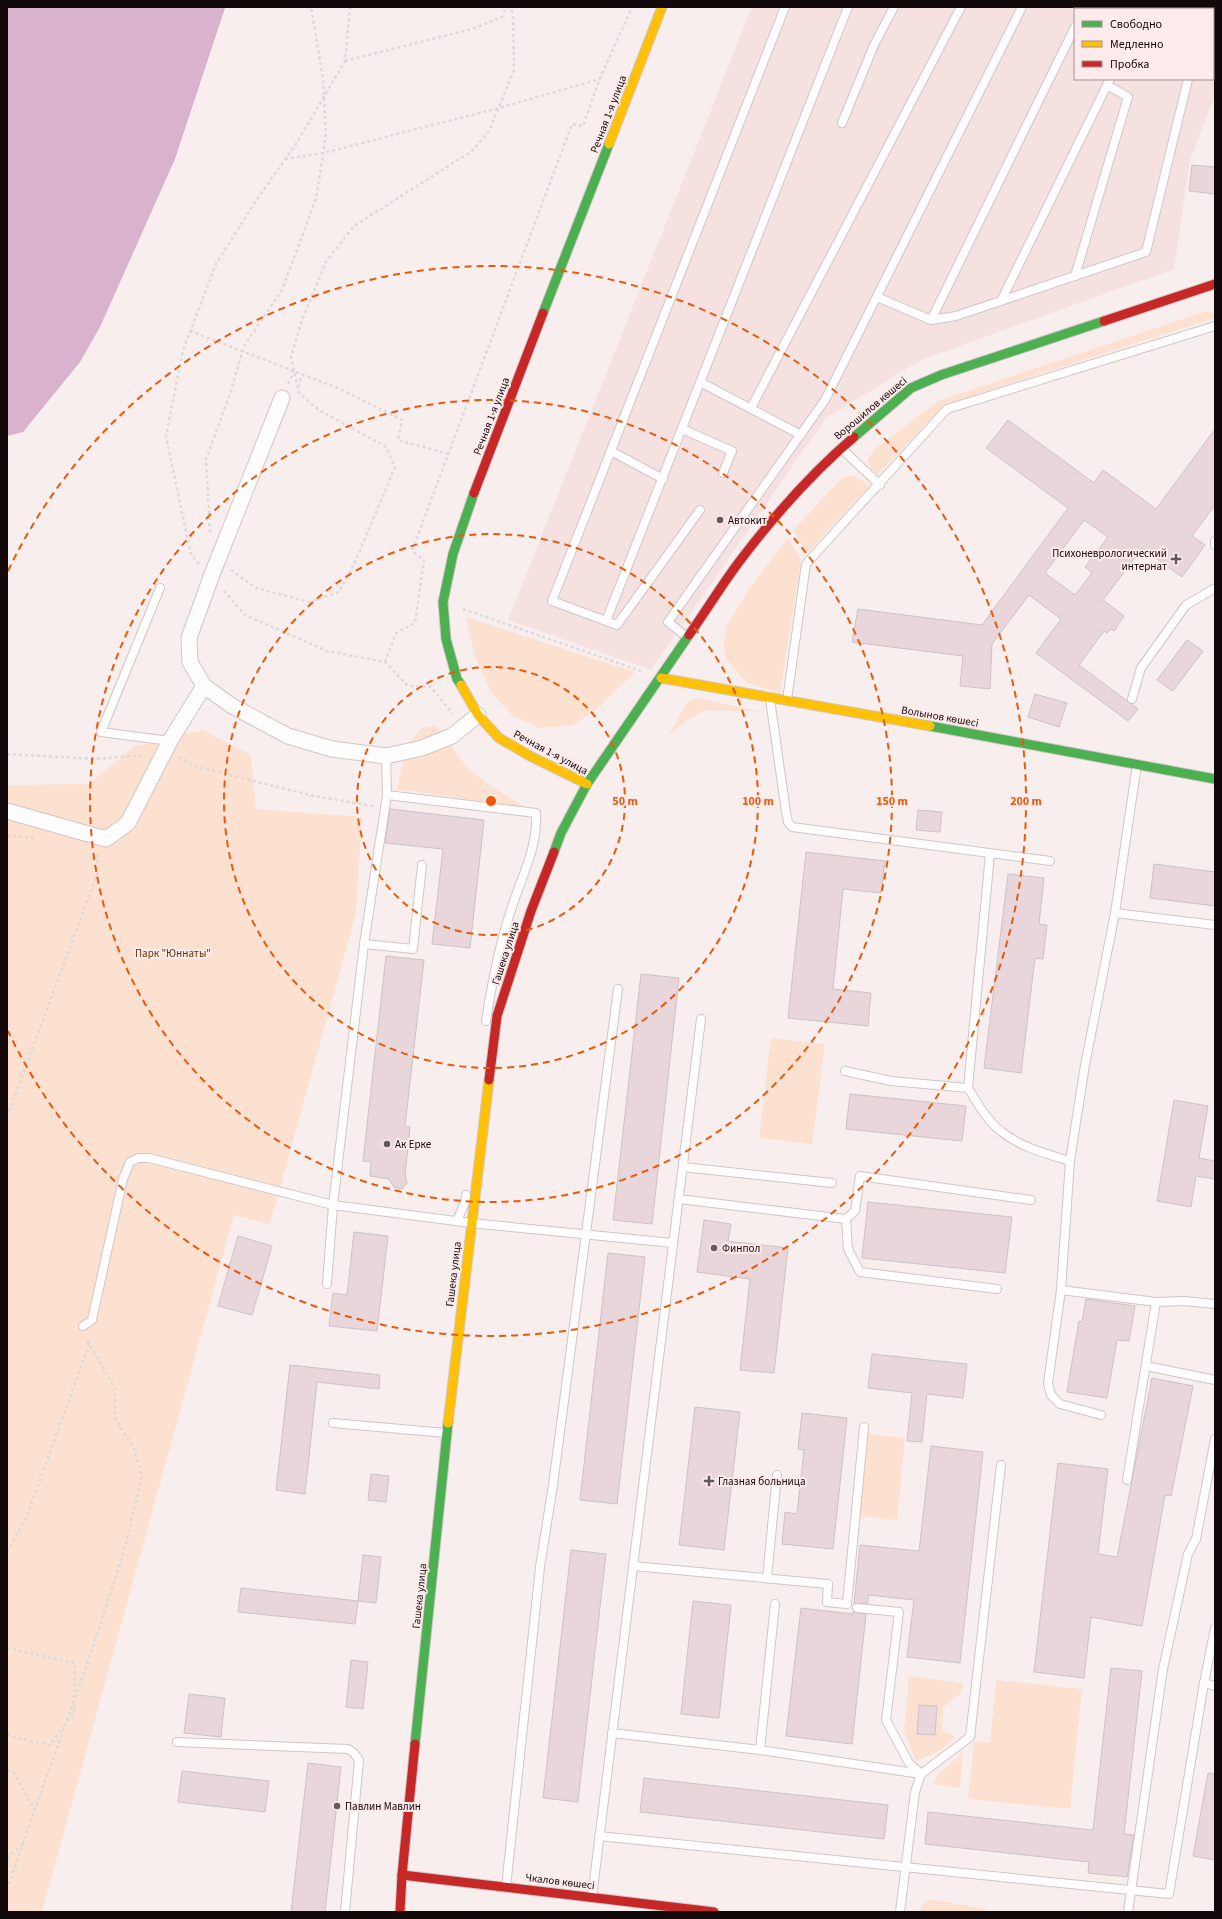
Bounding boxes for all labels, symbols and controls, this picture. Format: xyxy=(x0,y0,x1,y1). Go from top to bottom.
legend xyxy=(1074,8,1214,80)
text: Свободно xyxy=(1110,16,1162,33)
text: Медленно xyxy=(1110,36,1164,53)
text: Пробка xyxy=(1110,56,1149,73)
street label: Речная 1-я улица xyxy=(587,73,630,155)
street label: Ворошилов көшесі xyxy=(831,373,910,443)
street label: Речная 1-я улица xyxy=(470,375,513,457)
place label: Автокит xyxy=(728,513,767,528)
marker: Автокит xyxy=(715,515,725,525)
place label: Психоневрологический интернат xyxy=(1052,546,1167,574)
marker: Психоневрологический интернат xyxy=(1170,553,1182,565)
street label: Волынов көшесі xyxy=(900,702,980,731)
street label: Речная 1-я улица xyxy=(511,727,591,778)
text: 50 m xyxy=(612,793,638,810)
text: 100 m xyxy=(742,793,774,810)
text: 150 m xyxy=(876,793,908,810)
text: 200 m xyxy=(1010,793,1042,810)
centre of rings xyxy=(484,794,498,808)
street label: Гашека улица xyxy=(488,920,523,987)
park label: Парк "Юннаты" xyxy=(135,946,211,961)
place label: Ак Ерке xyxy=(395,1137,432,1152)
marker: Ак Ерке xyxy=(382,1139,392,1149)
street label: Гашека улица xyxy=(442,1241,465,1308)
place label: Финпол xyxy=(722,1241,760,1256)
marker: Финпол xyxy=(709,1243,719,1253)
place label: Глазная больница xyxy=(718,1474,806,1489)
marker: Глазная больница xyxy=(703,1475,715,1487)
street label: Гашека улица xyxy=(409,1563,430,1629)
place label: Павлин Мавлин xyxy=(345,1799,421,1814)
marker: Павлин Мавлин xyxy=(332,1801,342,1811)
street label: Чкалов көшесі xyxy=(524,1870,595,1893)

